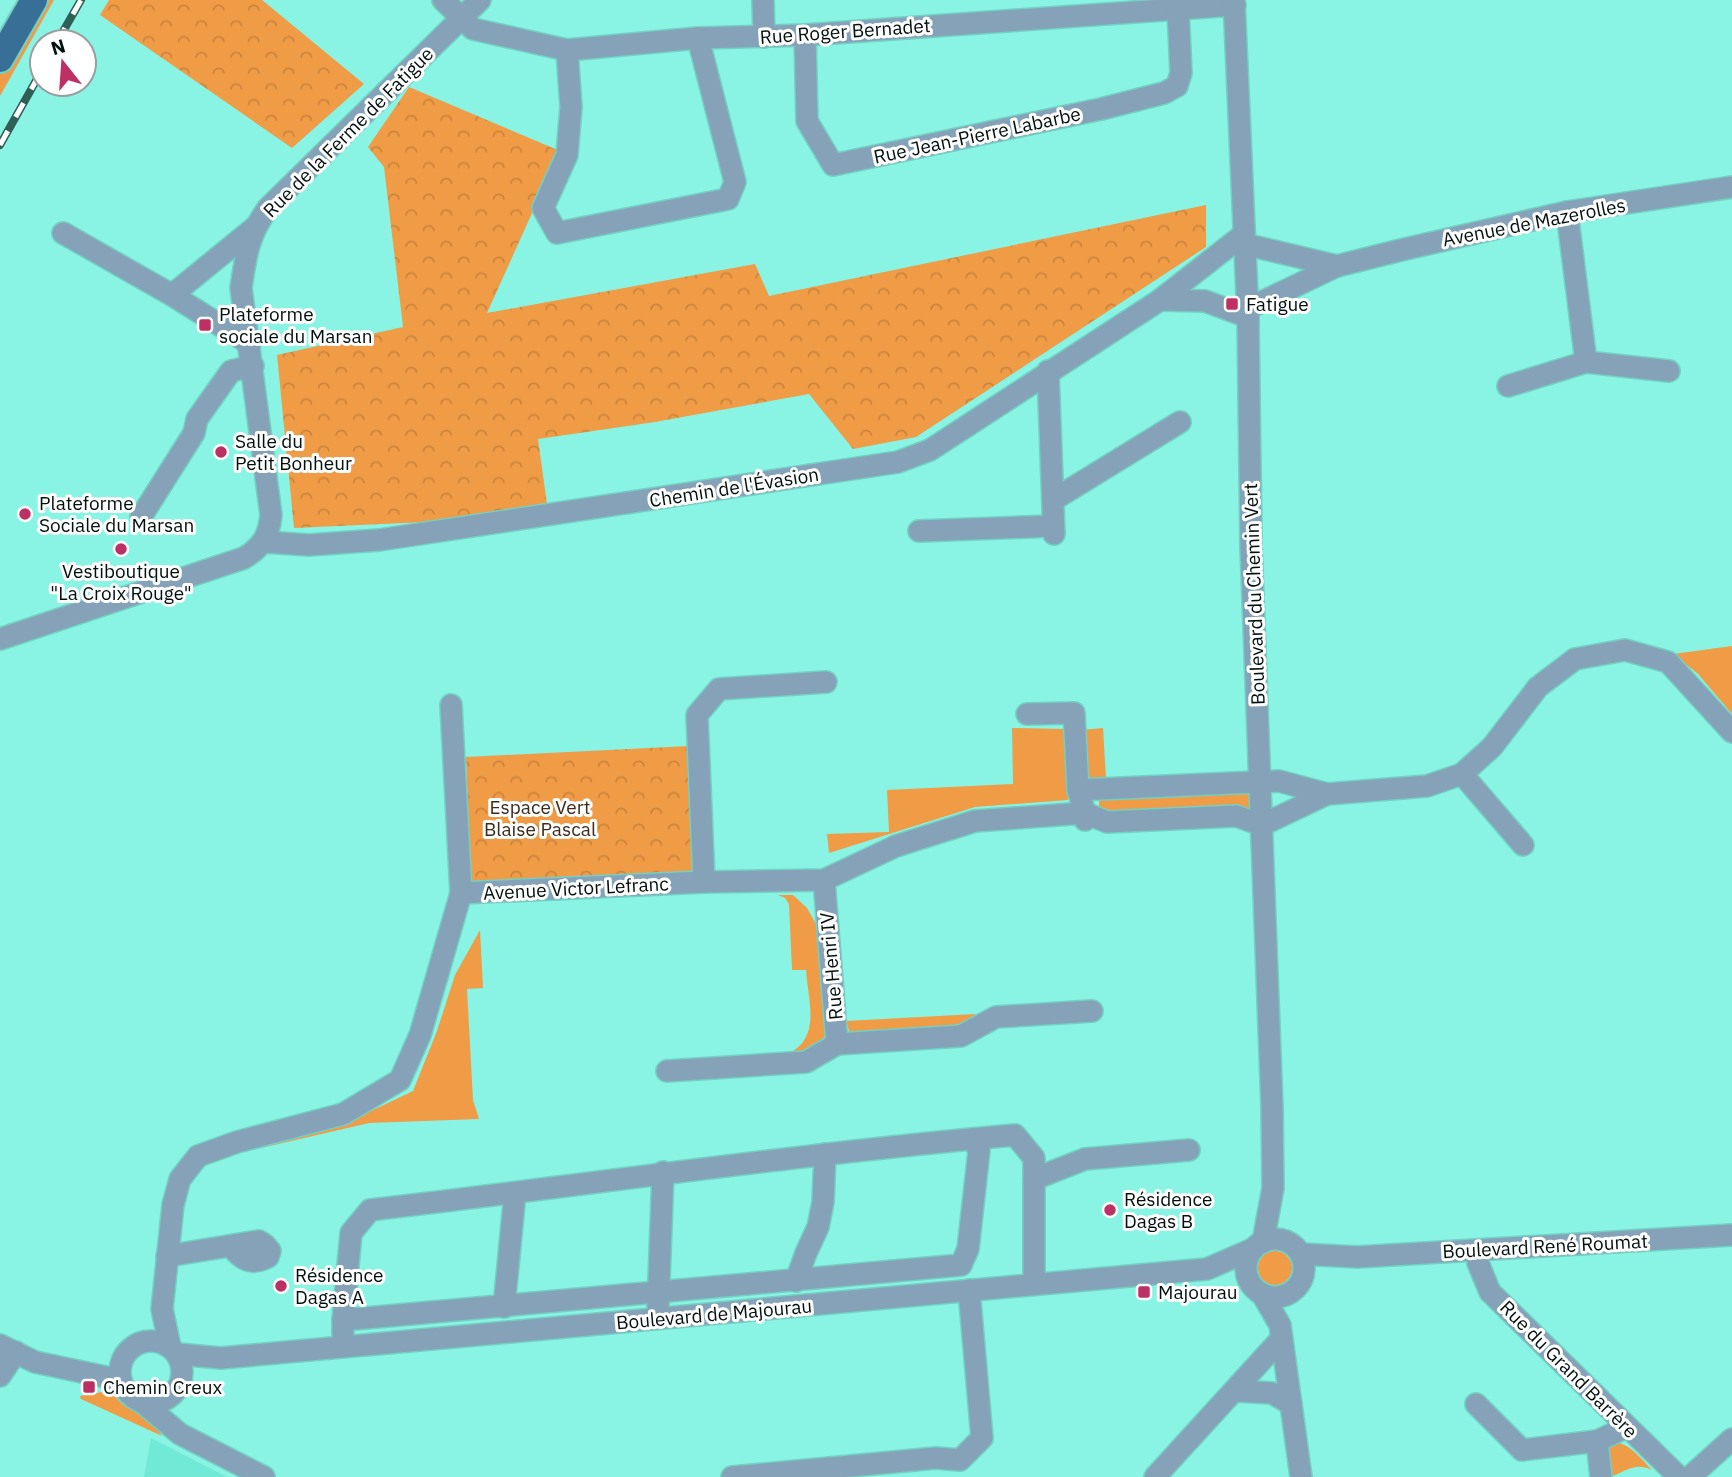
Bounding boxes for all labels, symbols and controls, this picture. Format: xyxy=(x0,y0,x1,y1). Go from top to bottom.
street label: Rue Roger Bernadet xyxy=(759,13,931,49)
north arrow xyxy=(28,28,98,98)
text: N xyxy=(48,33,68,60)
street label: Rue de la Ferme de Fatigue xyxy=(258,42,438,222)
street label: Rue Jean-Pierre Labarbe xyxy=(871,101,1083,169)
street label: Avenue de Mazerolles xyxy=(1440,192,1628,252)
place label: Fatigue xyxy=(1246,292,1309,316)
marker: Fatigue xyxy=(1224,296,1240,312)
place label: Plateforme sociale du Marsan xyxy=(219,302,372,348)
marker: Plateforme sociale du Marsan xyxy=(197,317,213,333)
place label: Salle du Petit Bonheur xyxy=(235,429,352,475)
marker: Salle du Petit Bonheur xyxy=(213,444,229,460)
street label: Chemin de l'Évasion xyxy=(648,462,820,512)
street label: Boulevard du Chemin Vert xyxy=(1238,483,1270,705)
place label: Plateforme Sociale du Marsan xyxy=(39,491,194,537)
marker: Plateforme Sociale du Marsan xyxy=(17,506,33,522)
marker: Vestiboutique "La Croix Rouge" xyxy=(113,541,129,557)
place label: Vestiboutique "La Croix Rouge" xyxy=(50,559,192,605)
park label: Espace Vert Blaise Pascal xyxy=(484,795,596,841)
street label: Avenue Victor Lefranc xyxy=(483,871,670,905)
street label: Rue Henri IV xyxy=(814,911,848,1021)
place label: Résidence Dagas B xyxy=(1124,1187,1212,1233)
marker: Résidence Dagas B xyxy=(1102,1202,1118,1218)
street label: Boulevard René Roumat xyxy=(1442,1229,1648,1263)
place label: Résidence Dagas A xyxy=(295,1263,383,1309)
marker: Résidence Dagas A xyxy=(273,1278,289,1294)
place label: Majourau xyxy=(1158,1280,1238,1304)
marker: Majourau xyxy=(1136,1284,1152,1300)
street label: Boulevard de Majourau xyxy=(615,1293,813,1335)
street label: Rue du Grand Barrère xyxy=(1495,1295,1643,1443)
place label: Chemin Creux xyxy=(103,1375,223,1399)
marker: Chemin Creux xyxy=(81,1379,97,1395)

